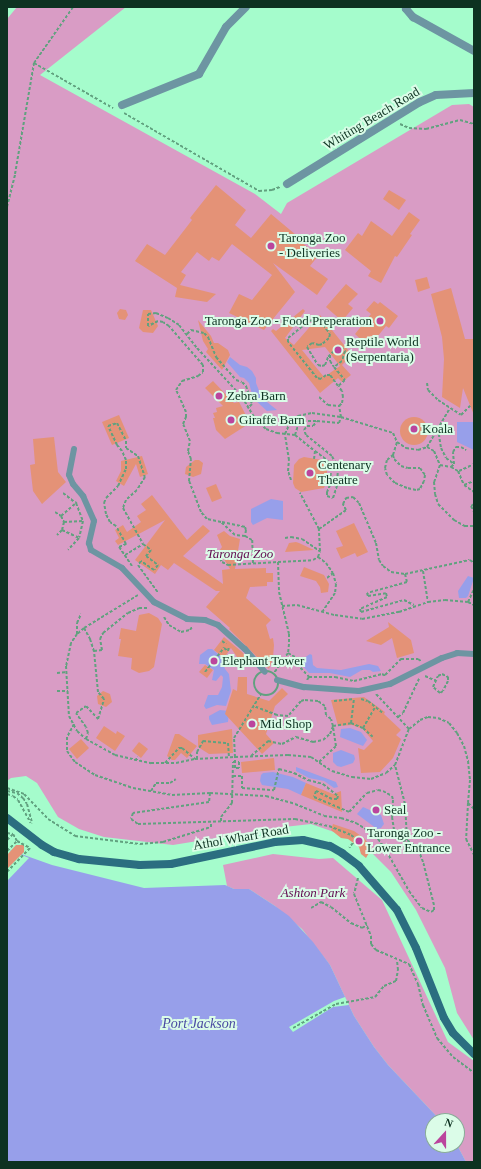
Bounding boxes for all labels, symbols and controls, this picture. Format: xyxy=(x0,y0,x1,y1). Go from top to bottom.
street label: Whiting Beach Road xyxy=(321,84,423,154)
place label: Taronga Zoo - Deliveries xyxy=(279,231,346,262)
marker: Taronga Zoo - Deliveries xyxy=(266,241,276,251)
place label: Taronga Zoo - Food Preperation xyxy=(205,313,372,329)
marker: Taronga Zoo - Food Preperation xyxy=(375,316,385,326)
place label: Reptile World (Serpentaria) xyxy=(346,335,419,366)
marker: Reptile World (Serpentaria) xyxy=(333,345,343,355)
place label: Zebra Barn xyxy=(227,388,286,404)
marker: Zebra Barn xyxy=(214,391,224,401)
place label: Giraffe Barn xyxy=(239,412,305,428)
marker: Giraffe Barn xyxy=(226,415,236,425)
place label: Koala xyxy=(422,421,453,437)
marker: Koala xyxy=(409,424,419,434)
place label: Centenary Theatre xyxy=(318,458,371,489)
marker: Centenary Theatre xyxy=(305,468,315,478)
park label: Taronga Zoo xyxy=(207,546,273,562)
place label: Elephant Tower xyxy=(222,653,304,669)
marker: Elephant Tower xyxy=(209,656,219,666)
place label: Mid Shop xyxy=(260,716,312,732)
marker: Mid Shop xyxy=(247,719,257,729)
place label: Seal xyxy=(384,802,406,818)
marker: Seal xyxy=(371,805,381,815)
street label: Athol Wharf Road xyxy=(192,822,290,854)
place label: Taronga Zoo - Lower Entrance xyxy=(367,826,450,857)
marker: Taronga Zoo - Lower Entrance xyxy=(354,836,364,846)
park label: Ashton Park xyxy=(281,885,345,901)
water label: Port Jackson xyxy=(162,1016,236,1032)
north arrow xyxy=(425,1113,465,1153)
text: N xyxy=(443,1116,455,1130)

